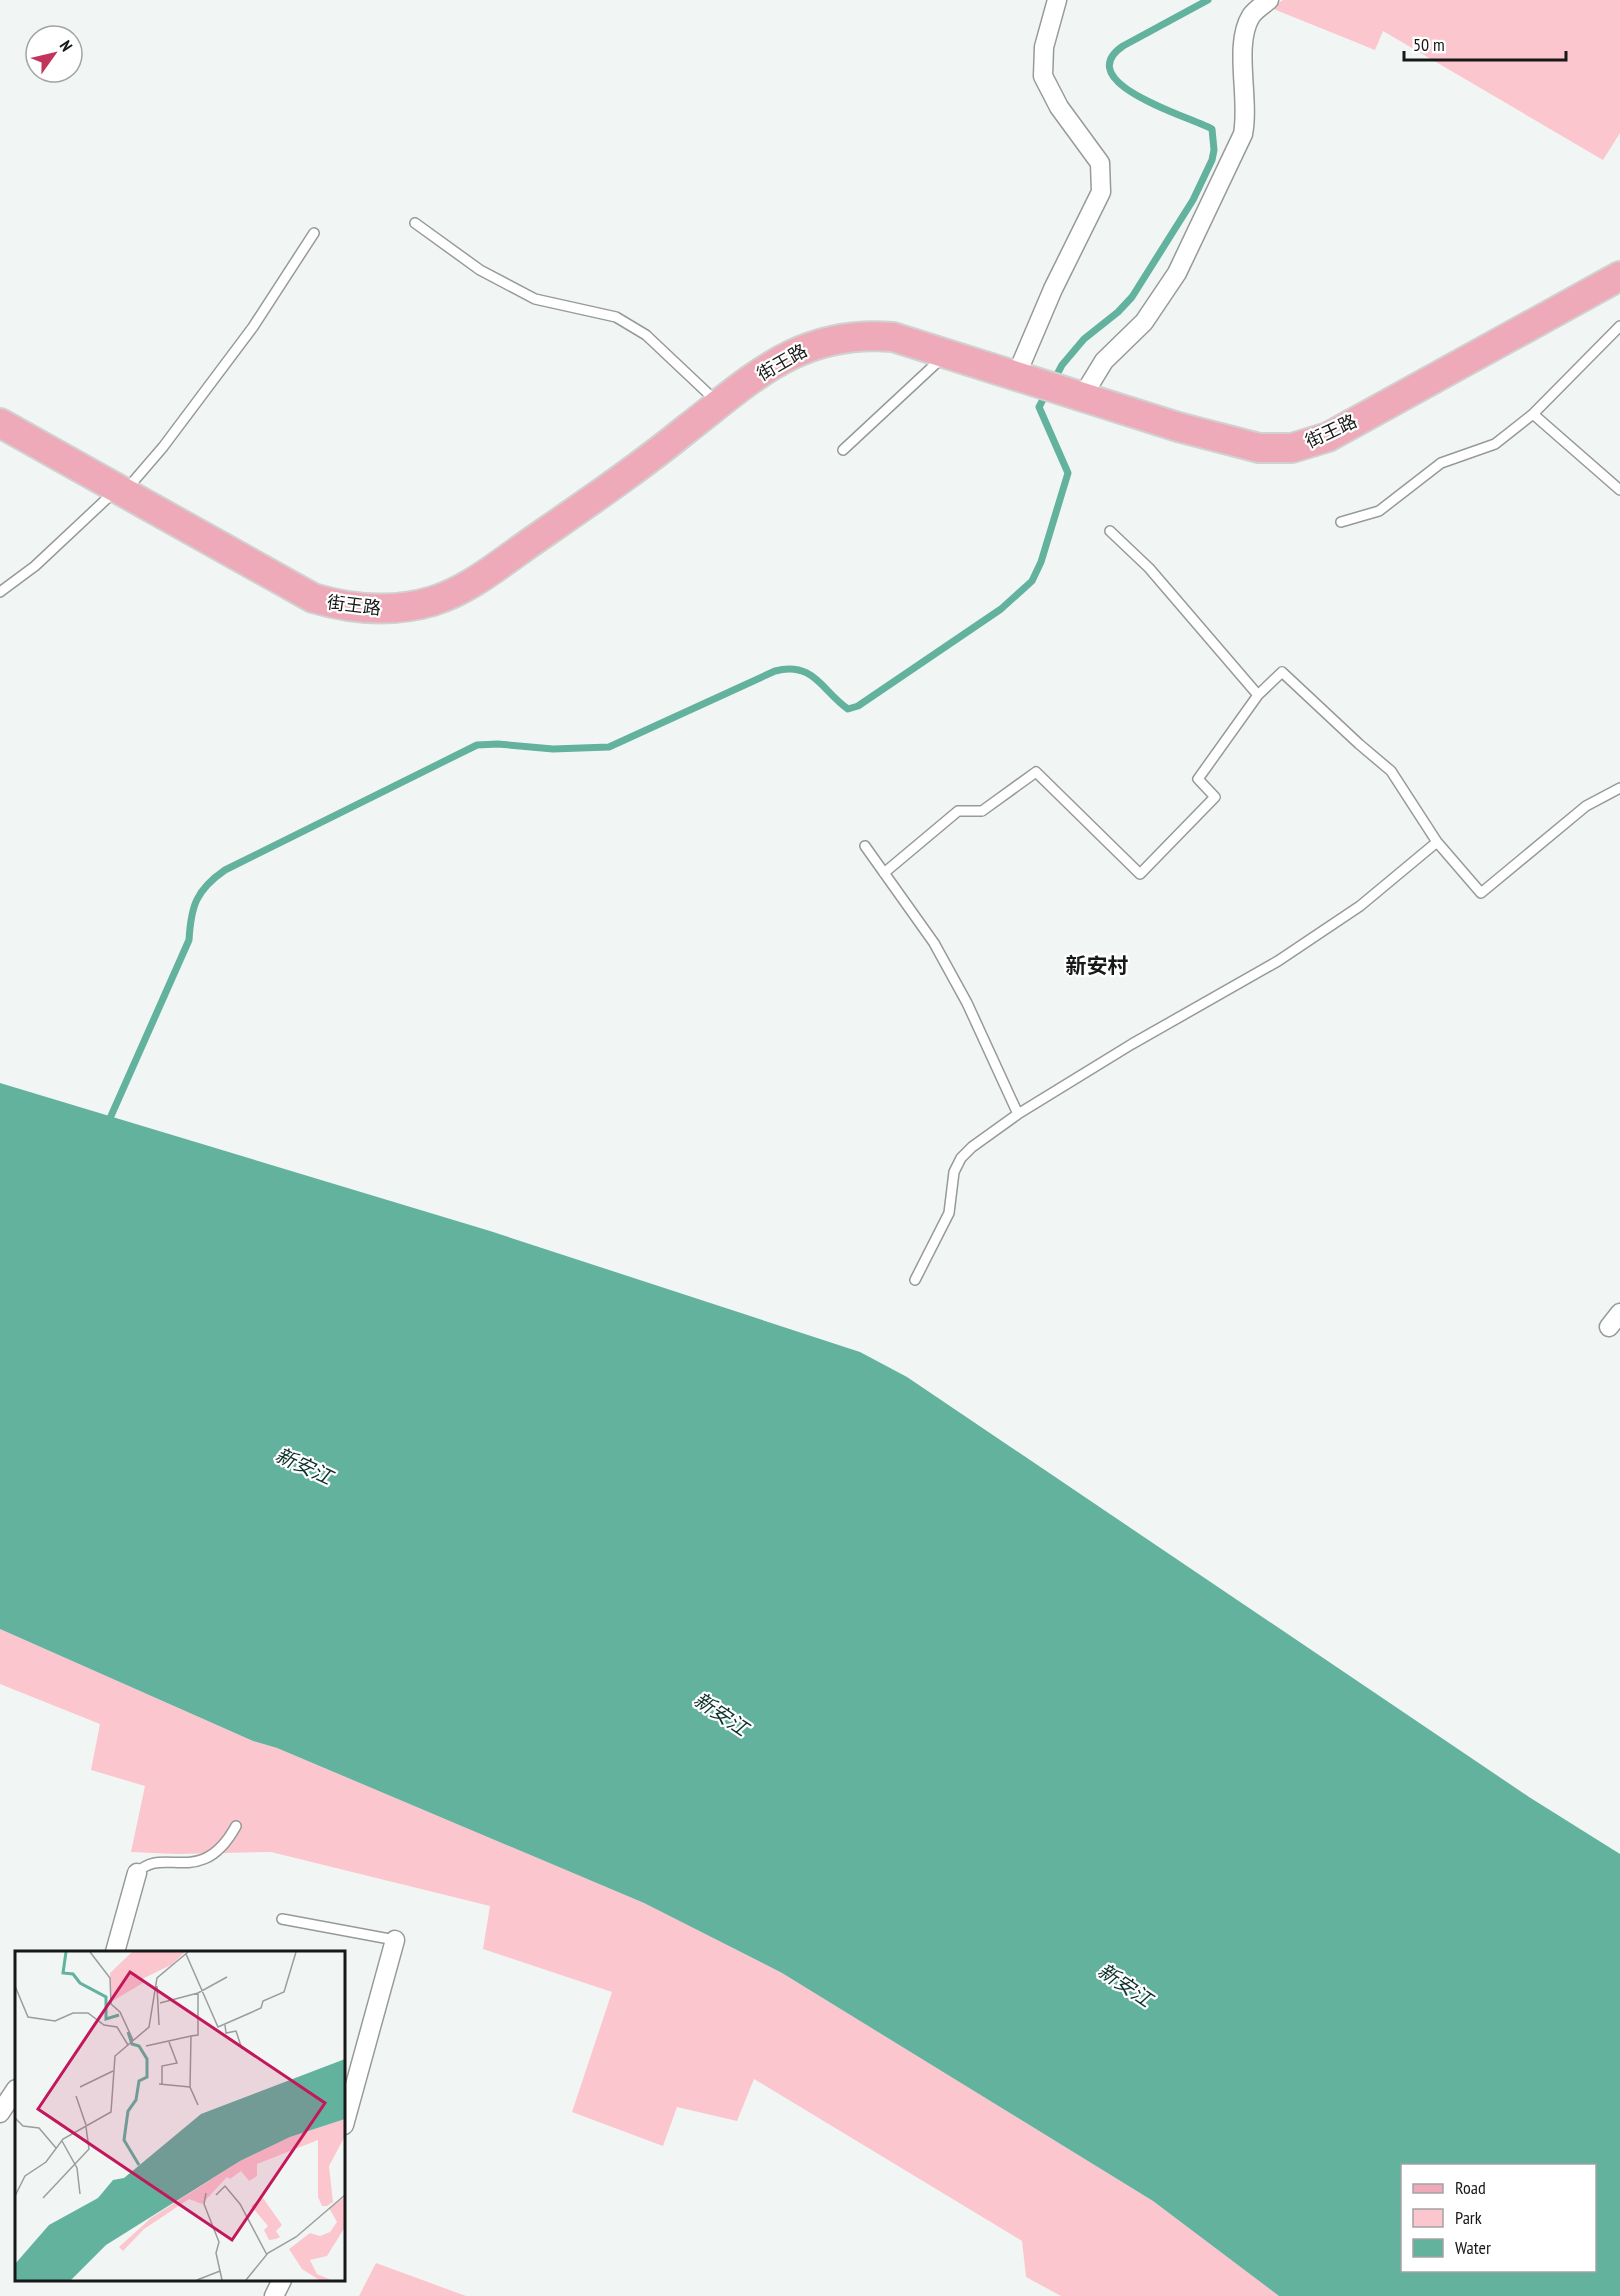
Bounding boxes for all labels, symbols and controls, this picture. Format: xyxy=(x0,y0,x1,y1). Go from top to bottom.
north arrow xyxy=(24,24,84,84)
scale bar xyxy=(1404,24,1566,62)
text: 50 m xyxy=(1413,33,1445,56)
text: N xyxy=(56,36,77,55)
street label: 街王路 xyxy=(753,339,811,385)
street label: 街王路 xyxy=(1302,409,1360,453)
street label: 街王路 xyxy=(326,590,382,620)
district label: 新安村 xyxy=(1066,952,1129,979)
water label: 新安江 xyxy=(271,1442,338,1491)
water label: 新安江 xyxy=(689,1686,755,1743)
inset map xyxy=(15,1951,345,2281)
water label: 新安江 xyxy=(1093,1957,1159,2014)
legend xyxy=(1401,2164,1596,2272)
text: Road xyxy=(1455,2176,1486,2199)
text: Park xyxy=(1455,2206,1482,2229)
text: Water xyxy=(1455,2236,1491,2259)

